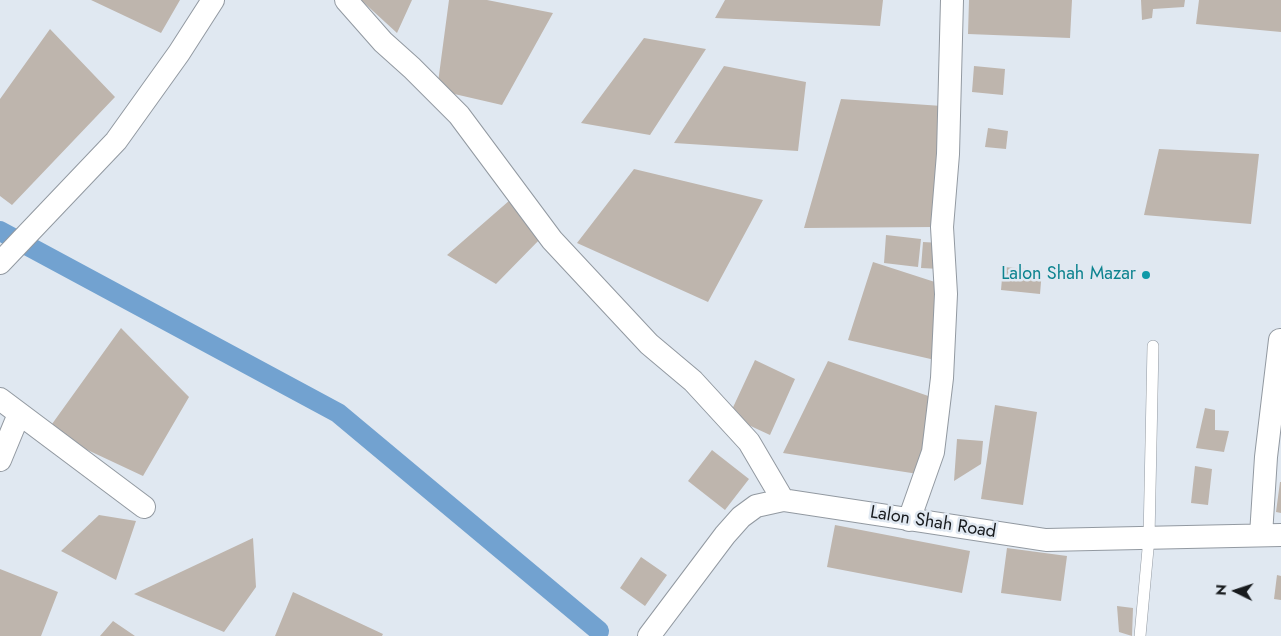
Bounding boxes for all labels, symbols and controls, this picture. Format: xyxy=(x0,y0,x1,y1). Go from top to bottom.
place label: Lalon Shah Mazar xyxy=(1001,264,1136,286)
marker: Lalon Shah Mazar xyxy=(1140,269,1152,281)
street label: Lalon Shah Road xyxy=(868,502,998,544)
north arrow xyxy=(1211,566,1261,616)
text: N xyxy=(1211,584,1231,596)

